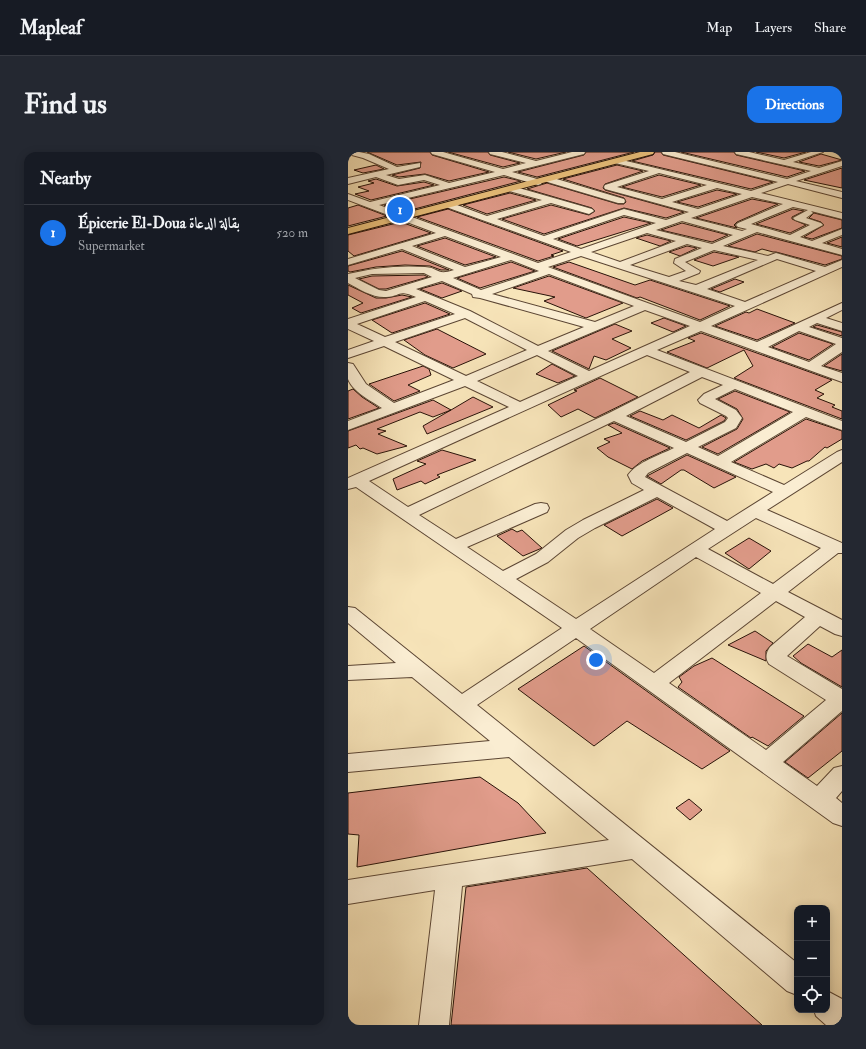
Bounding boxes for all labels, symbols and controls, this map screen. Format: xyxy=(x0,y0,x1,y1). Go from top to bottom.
text: Mapleaf xyxy=(20,16,82,40)
text: Map xyxy=(706,19,732,36)
text: Layers xyxy=(754,19,792,36)
text: Share xyxy=(814,19,846,36)
button: Directions xyxy=(747,86,842,123)
text: Find us xyxy=(24,87,107,122)
text: Nearby xyxy=(40,168,91,189)
pin: 1 xyxy=(387,195,413,225)
text: Épicerie El-Doua بقالة الدعاة xyxy=(78,214,240,233)
text: 1 xyxy=(51,225,55,241)
text: 520 m xyxy=(276,225,308,241)
text: Supermarket xyxy=(78,238,145,254)
your location xyxy=(586,650,606,670)
map controls xyxy=(794,905,830,1013)
button: + xyxy=(794,905,830,941)
button: − xyxy=(794,941,830,977)
button: locate xyxy=(794,977,830,1013)

